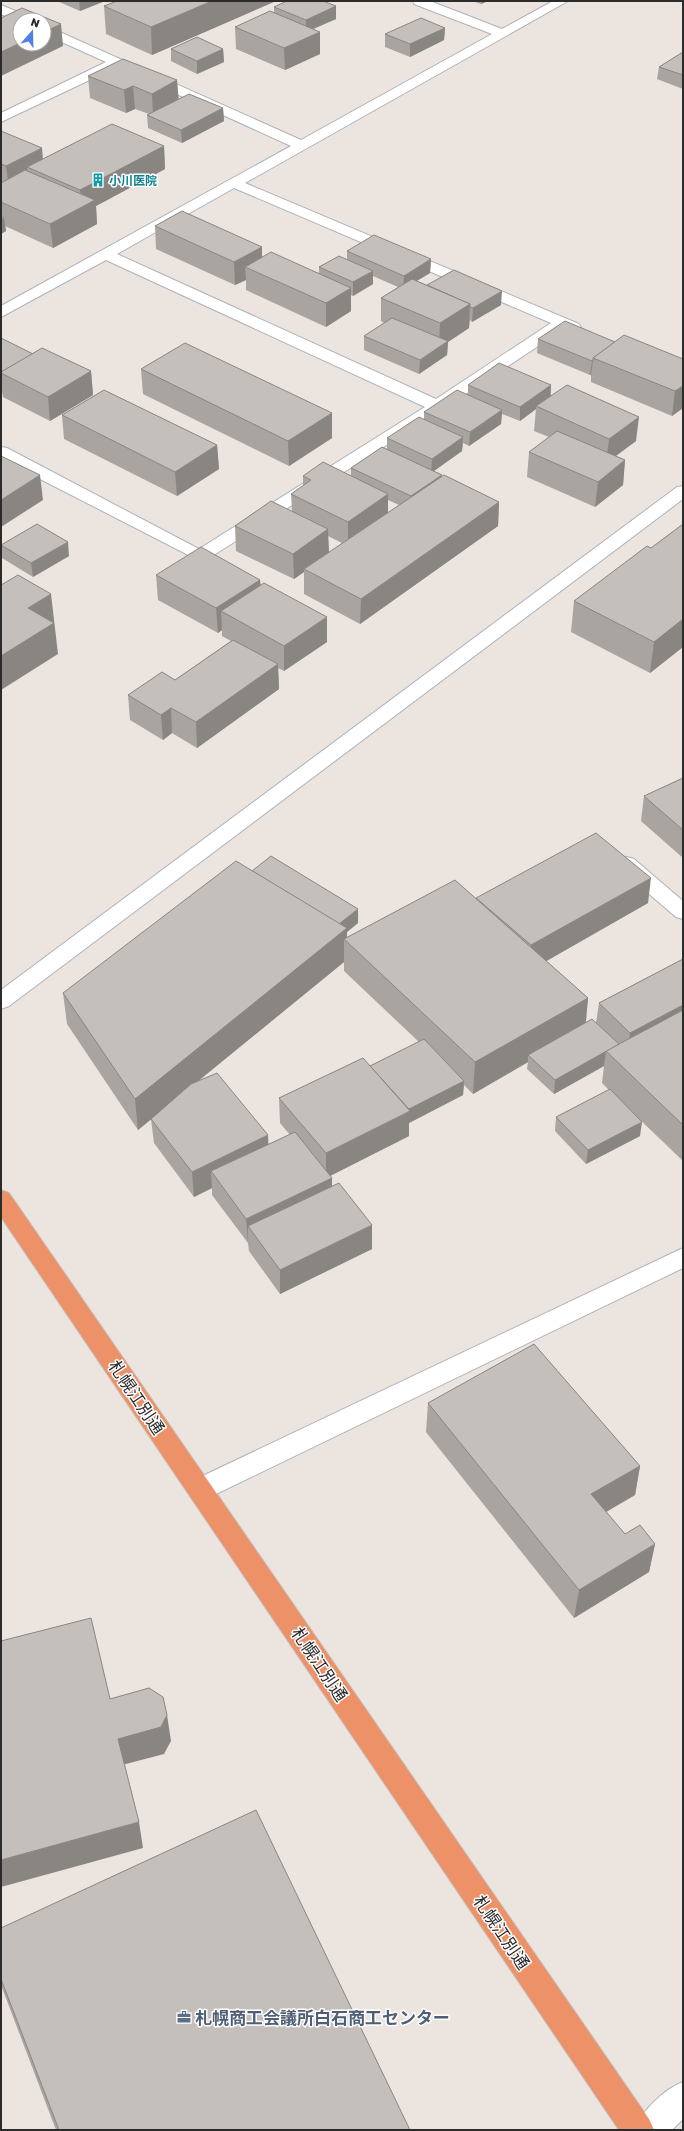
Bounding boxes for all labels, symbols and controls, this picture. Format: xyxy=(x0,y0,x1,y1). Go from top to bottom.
north arrow xyxy=(12,12,52,52)
text: N xyxy=(29,15,42,30)
building icon: 小川医院 xyxy=(90,172,106,188)
place label: 小川医院 xyxy=(109,173,157,188)
street label: 札幌江別通 xyxy=(105,1356,169,1438)
street label: 札幌江別通 xyxy=(288,1623,352,1705)
street label: 札幌江別通 xyxy=(470,1891,534,1973)
place label: 札幌商工会議所白石商工センター xyxy=(195,2007,450,2028)
office icon: 札幌商工会議所白石商工センター xyxy=(176,2009,192,2025)

